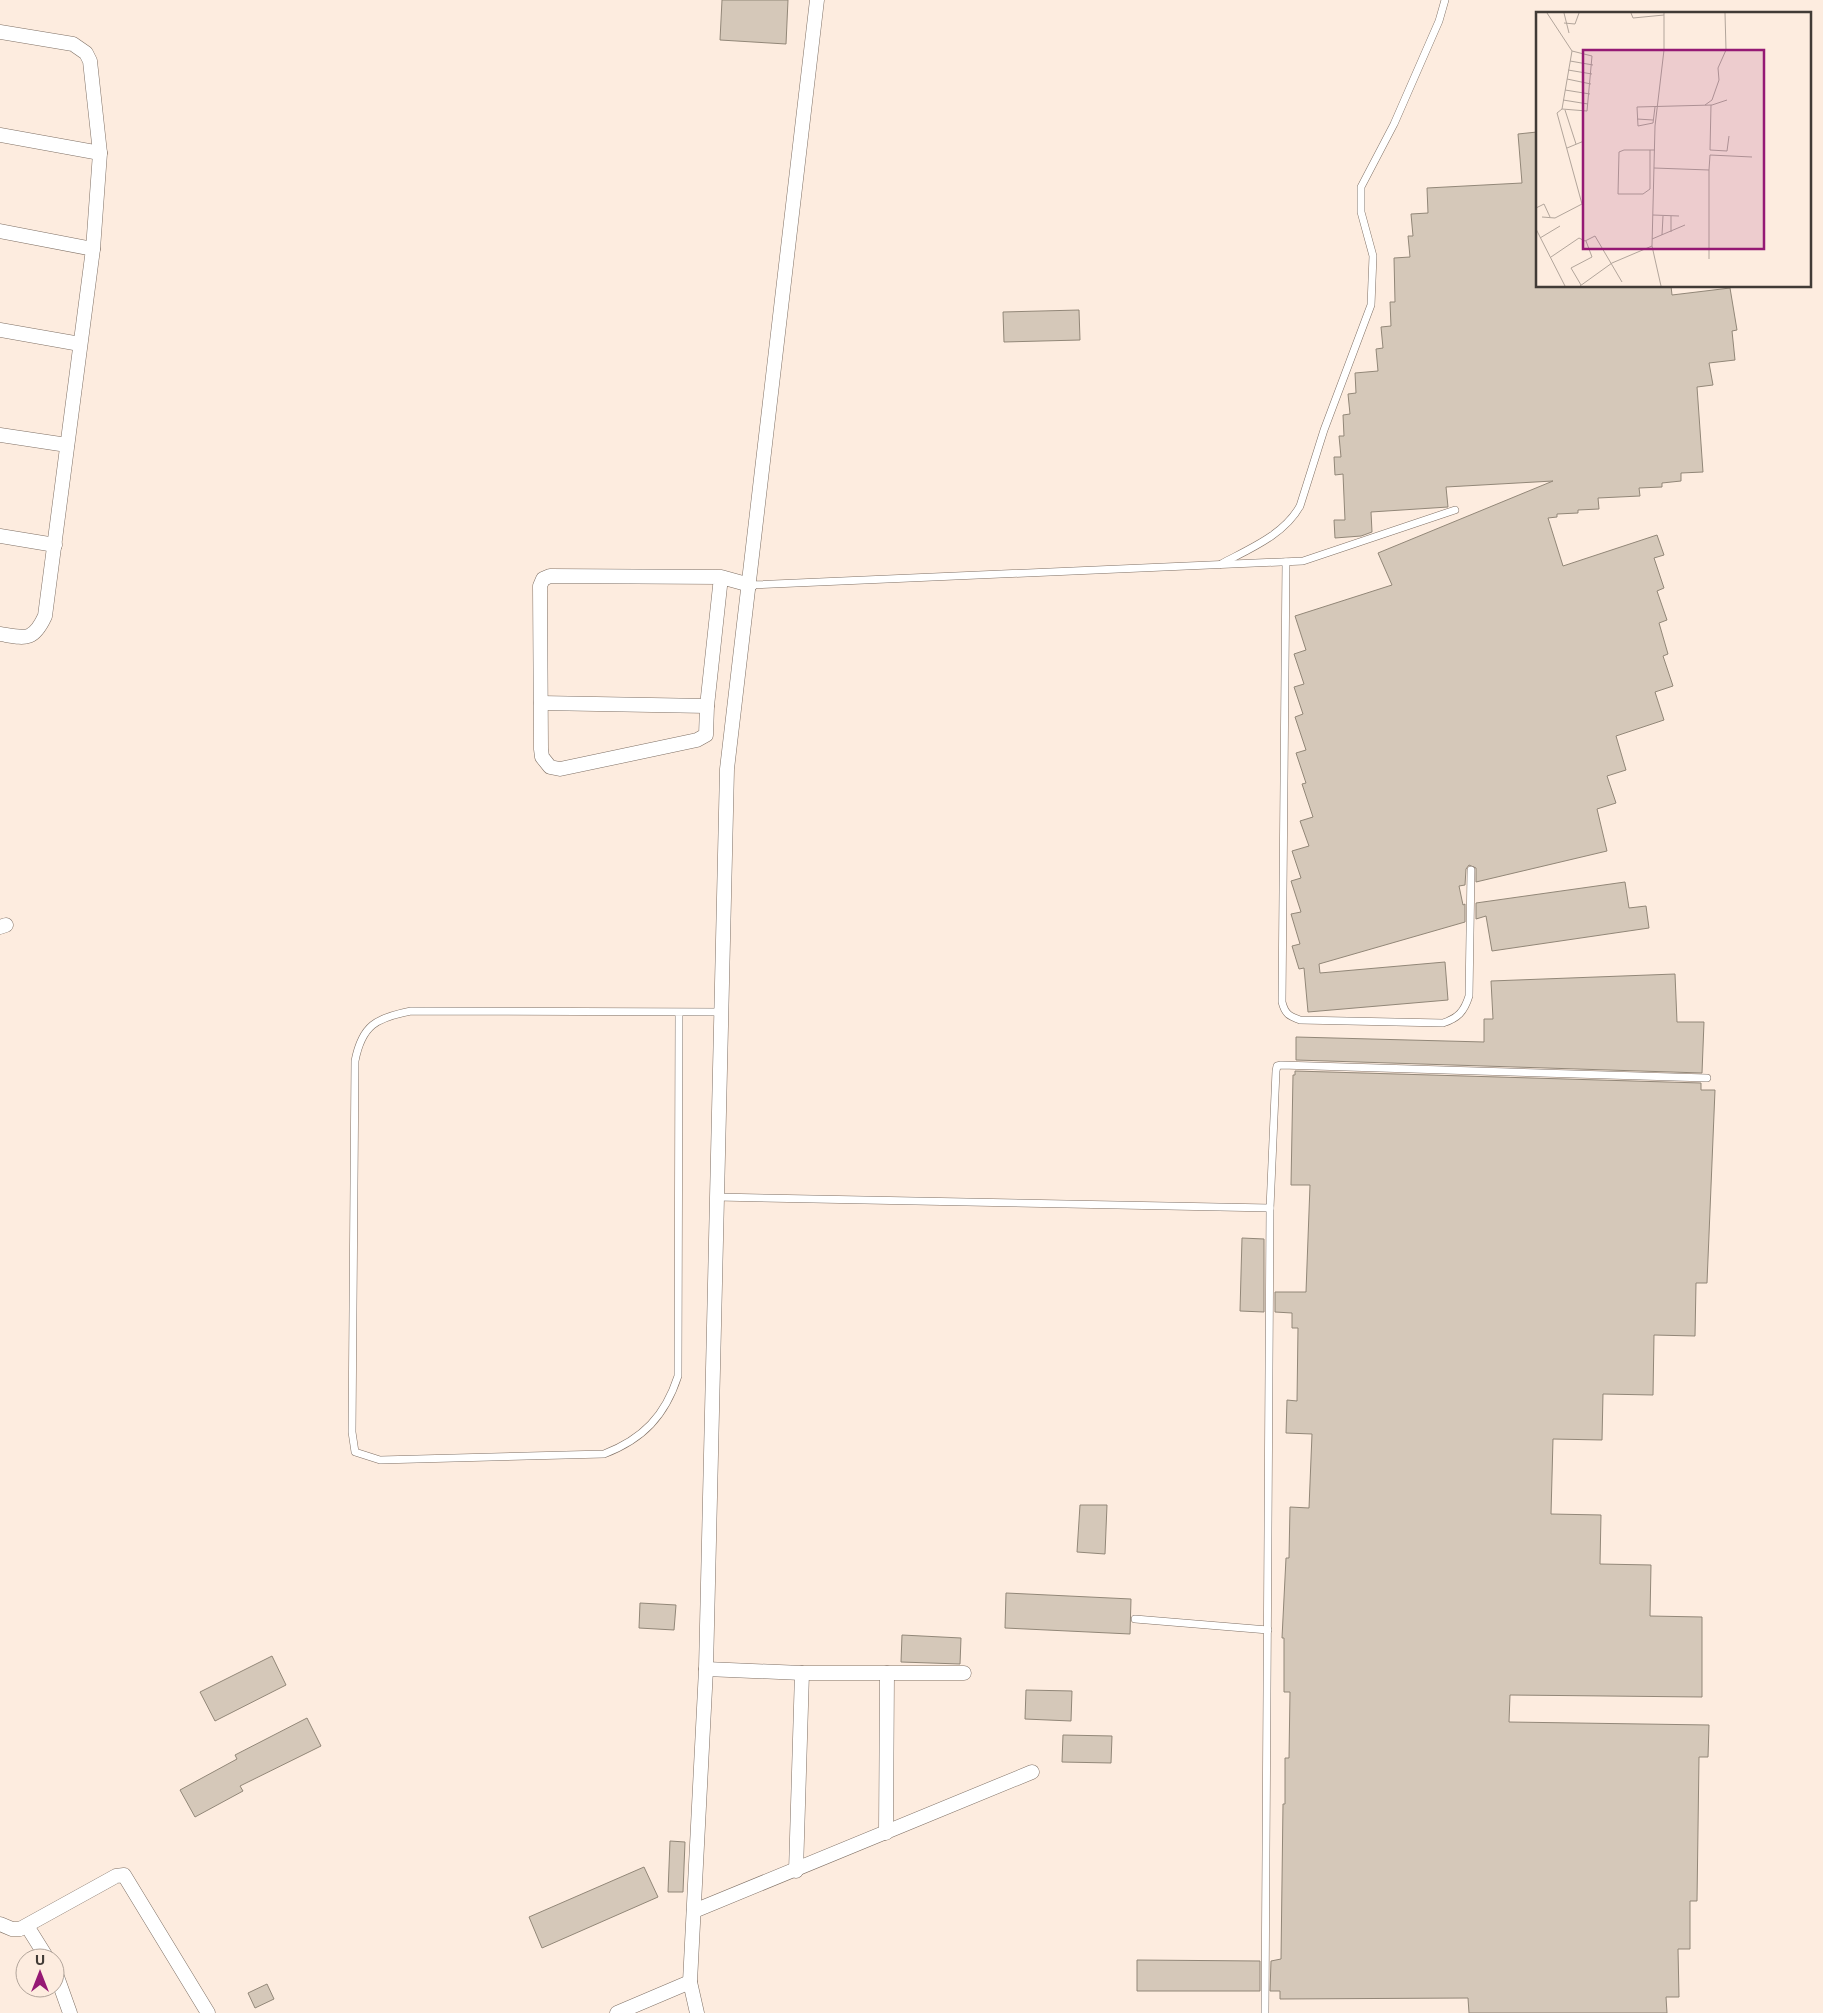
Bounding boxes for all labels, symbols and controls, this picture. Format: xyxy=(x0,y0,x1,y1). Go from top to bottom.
inset map xyxy=(1536,12,1810,288)
north arrow xyxy=(15,1948,65,1998)
text: U xyxy=(35,1950,45,1969)

